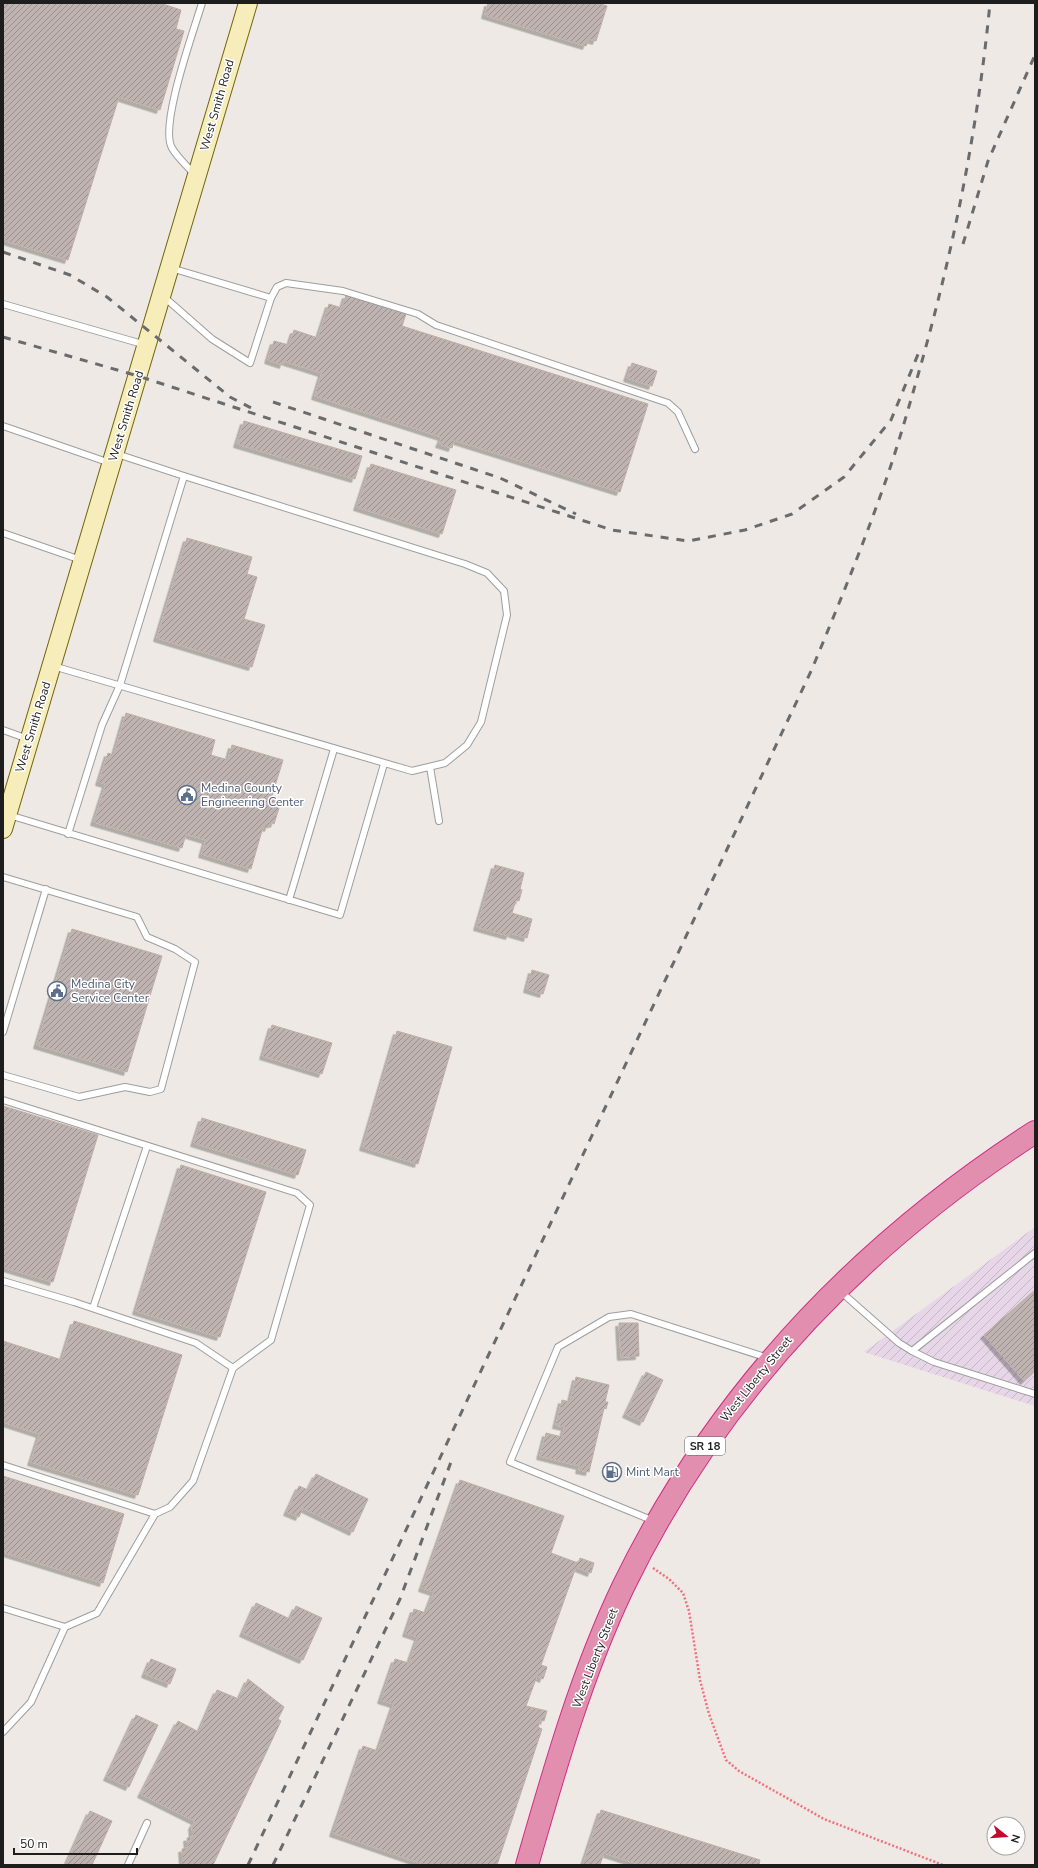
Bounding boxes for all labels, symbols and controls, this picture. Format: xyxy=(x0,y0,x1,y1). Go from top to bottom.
street label: West Smith Road xyxy=(196,57,238,153)
street label: West Smith Road xyxy=(105,369,147,463)
street label: West Smith Road xyxy=(12,680,54,774)
place label: Medina County Engineering Center xyxy=(201,780,305,810)
public building icon: Medina County Engineering Center xyxy=(176,784,198,806)
place label: Medina City Service Center xyxy=(71,976,150,1006)
public building icon: Medina City Service Center xyxy=(46,980,68,1002)
street label: West Liberty Street xyxy=(717,1332,796,1425)
road number: SR 18 xyxy=(685,1437,725,1455)
fuel station icon: Mint Mart xyxy=(601,1461,623,1483)
place label: Mint Mart xyxy=(626,1464,679,1480)
street label: West Liberty Street xyxy=(569,1605,622,1710)
north arrow xyxy=(986,1816,1026,1856)
scale bar xyxy=(14,1830,137,1856)
text: N xyxy=(1007,1833,1023,1845)
text: 50 m xyxy=(20,1836,48,1852)

